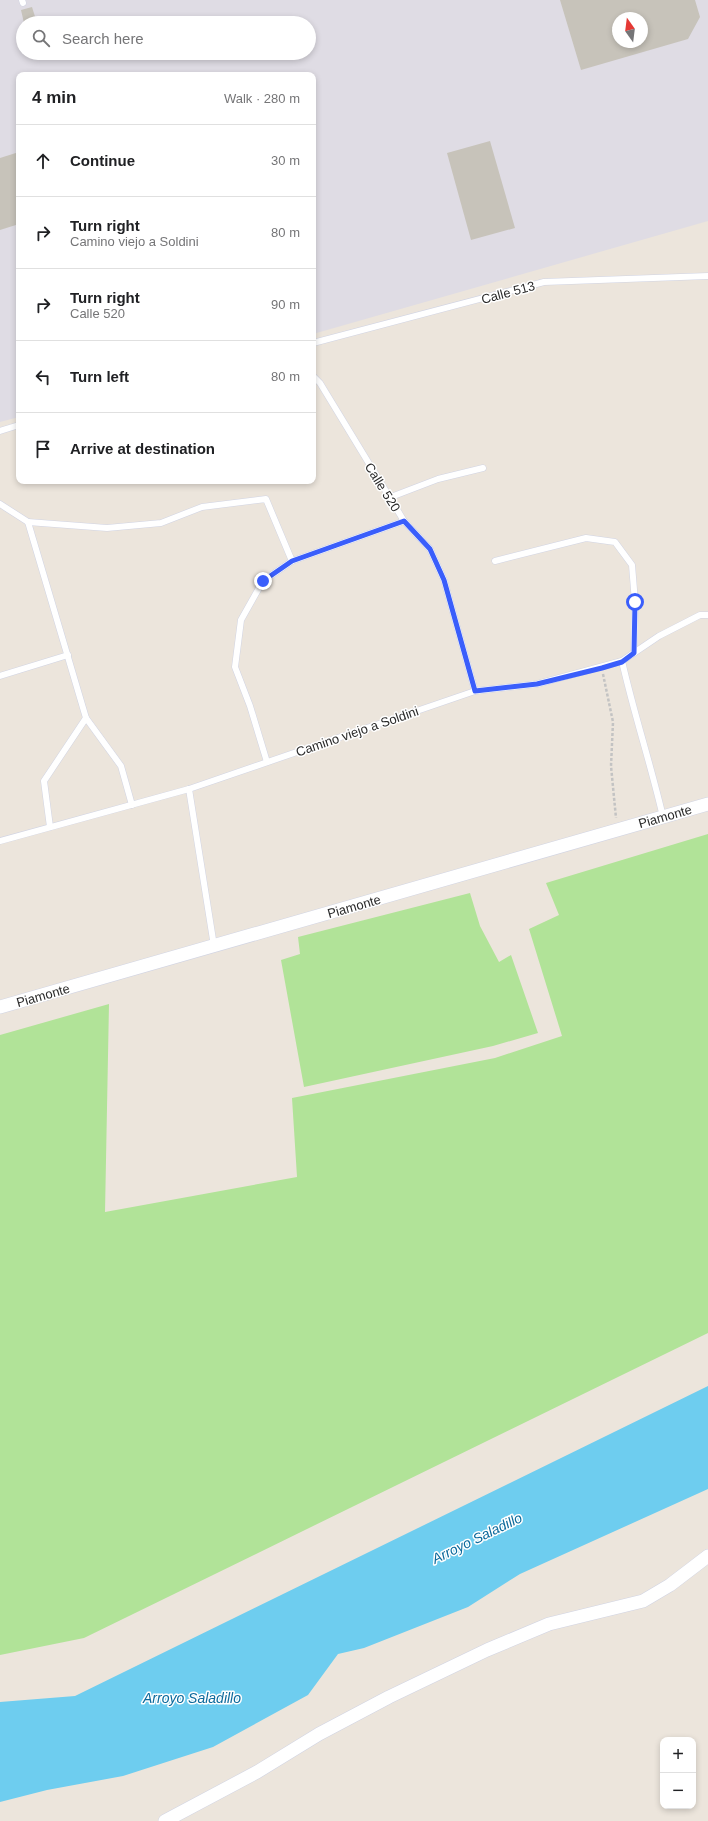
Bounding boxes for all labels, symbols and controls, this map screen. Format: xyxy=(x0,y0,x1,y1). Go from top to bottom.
north arrow xyxy=(612,12,648,48)
search box xyxy=(16,16,316,60)
icon: search xyxy=(30,27,52,49)
text: Search here xyxy=(62,30,144,47)
text: 4 min xyxy=(32,88,76,107)
text: Walk · 280 m xyxy=(224,91,300,106)
icon: ahead xyxy=(32,150,54,172)
text: Continue xyxy=(70,152,135,169)
text: 30 m xyxy=(271,153,300,168)
text: Turn right xyxy=(70,217,140,234)
icon: right xyxy=(32,222,54,244)
text: 80 m xyxy=(271,225,300,240)
text: Camino viejo a Soldini xyxy=(70,234,199,249)
street label: Calle 513 xyxy=(480,278,537,307)
text: Turn right xyxy=(70,289,140,306)
icon: right xyxy=(32,294,54,316)
text: 90 m xyxy=(271,297,300,312)
text: Calle 520 xyxy=(70,306,125,321)
icon: left xyxy=(32,366,54,388)
text: Turn left xyxy=(70,368,129,385)
text: 80 m xyxy=(271,369,300,384)
icon: arrive xyxy=(32,438,54,460)
text: Arrive at destination xyxy=(70,440,215,457)
street label: Calle 520 xyxy=(362,460,403,515)
route end xyxy=(254,572,272,590)
route start xyxy=(626,593,644,611)
street label: Camino viejo a Soldini xyxy=(294,703,421,760)
street label: Piamonte xyxy=(637,802,694,831)
street label: Piamonte xyxy=(326,892,383,921)
street label: Piamonte xyxy=(15,981,72,1010)
water label: Arroyo Saladillo xyxy=(429,1509,525,1567)
water label: Arroyo Saladillo xyxy=(142,1690,241,1706)
map controls xyxy=(660,1737,696,1809)
button: + xyxy=(660,1737,696,1773)
button: − xyxy=(660,1773,696,1809)

